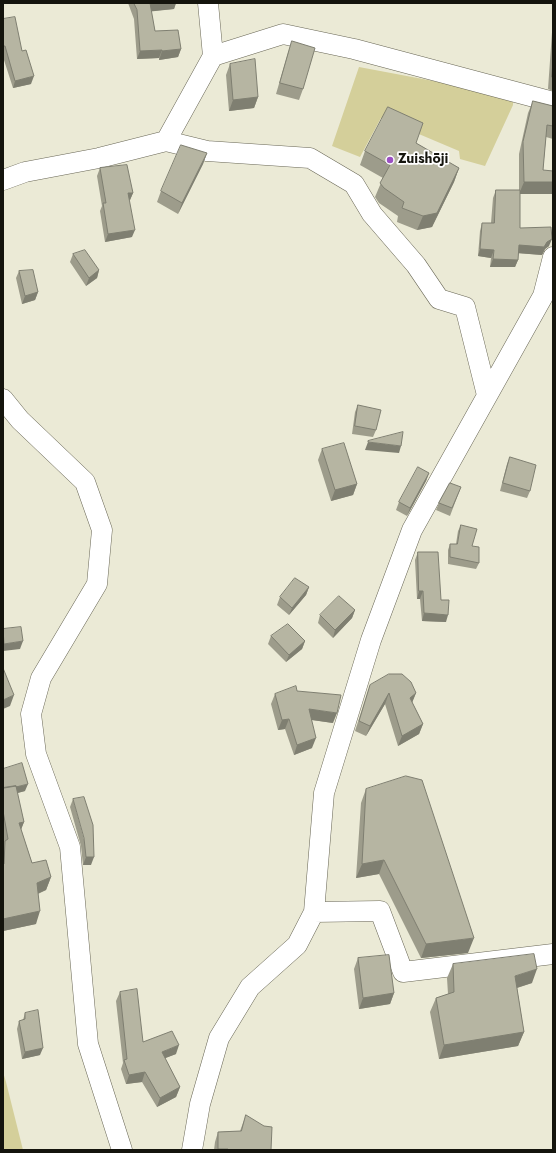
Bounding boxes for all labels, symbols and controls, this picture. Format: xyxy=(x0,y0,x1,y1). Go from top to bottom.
place label: Zuishōji xyxy=(398,152,448,168)
marker: Zuishōji xyxy=(385,155,395,165)

